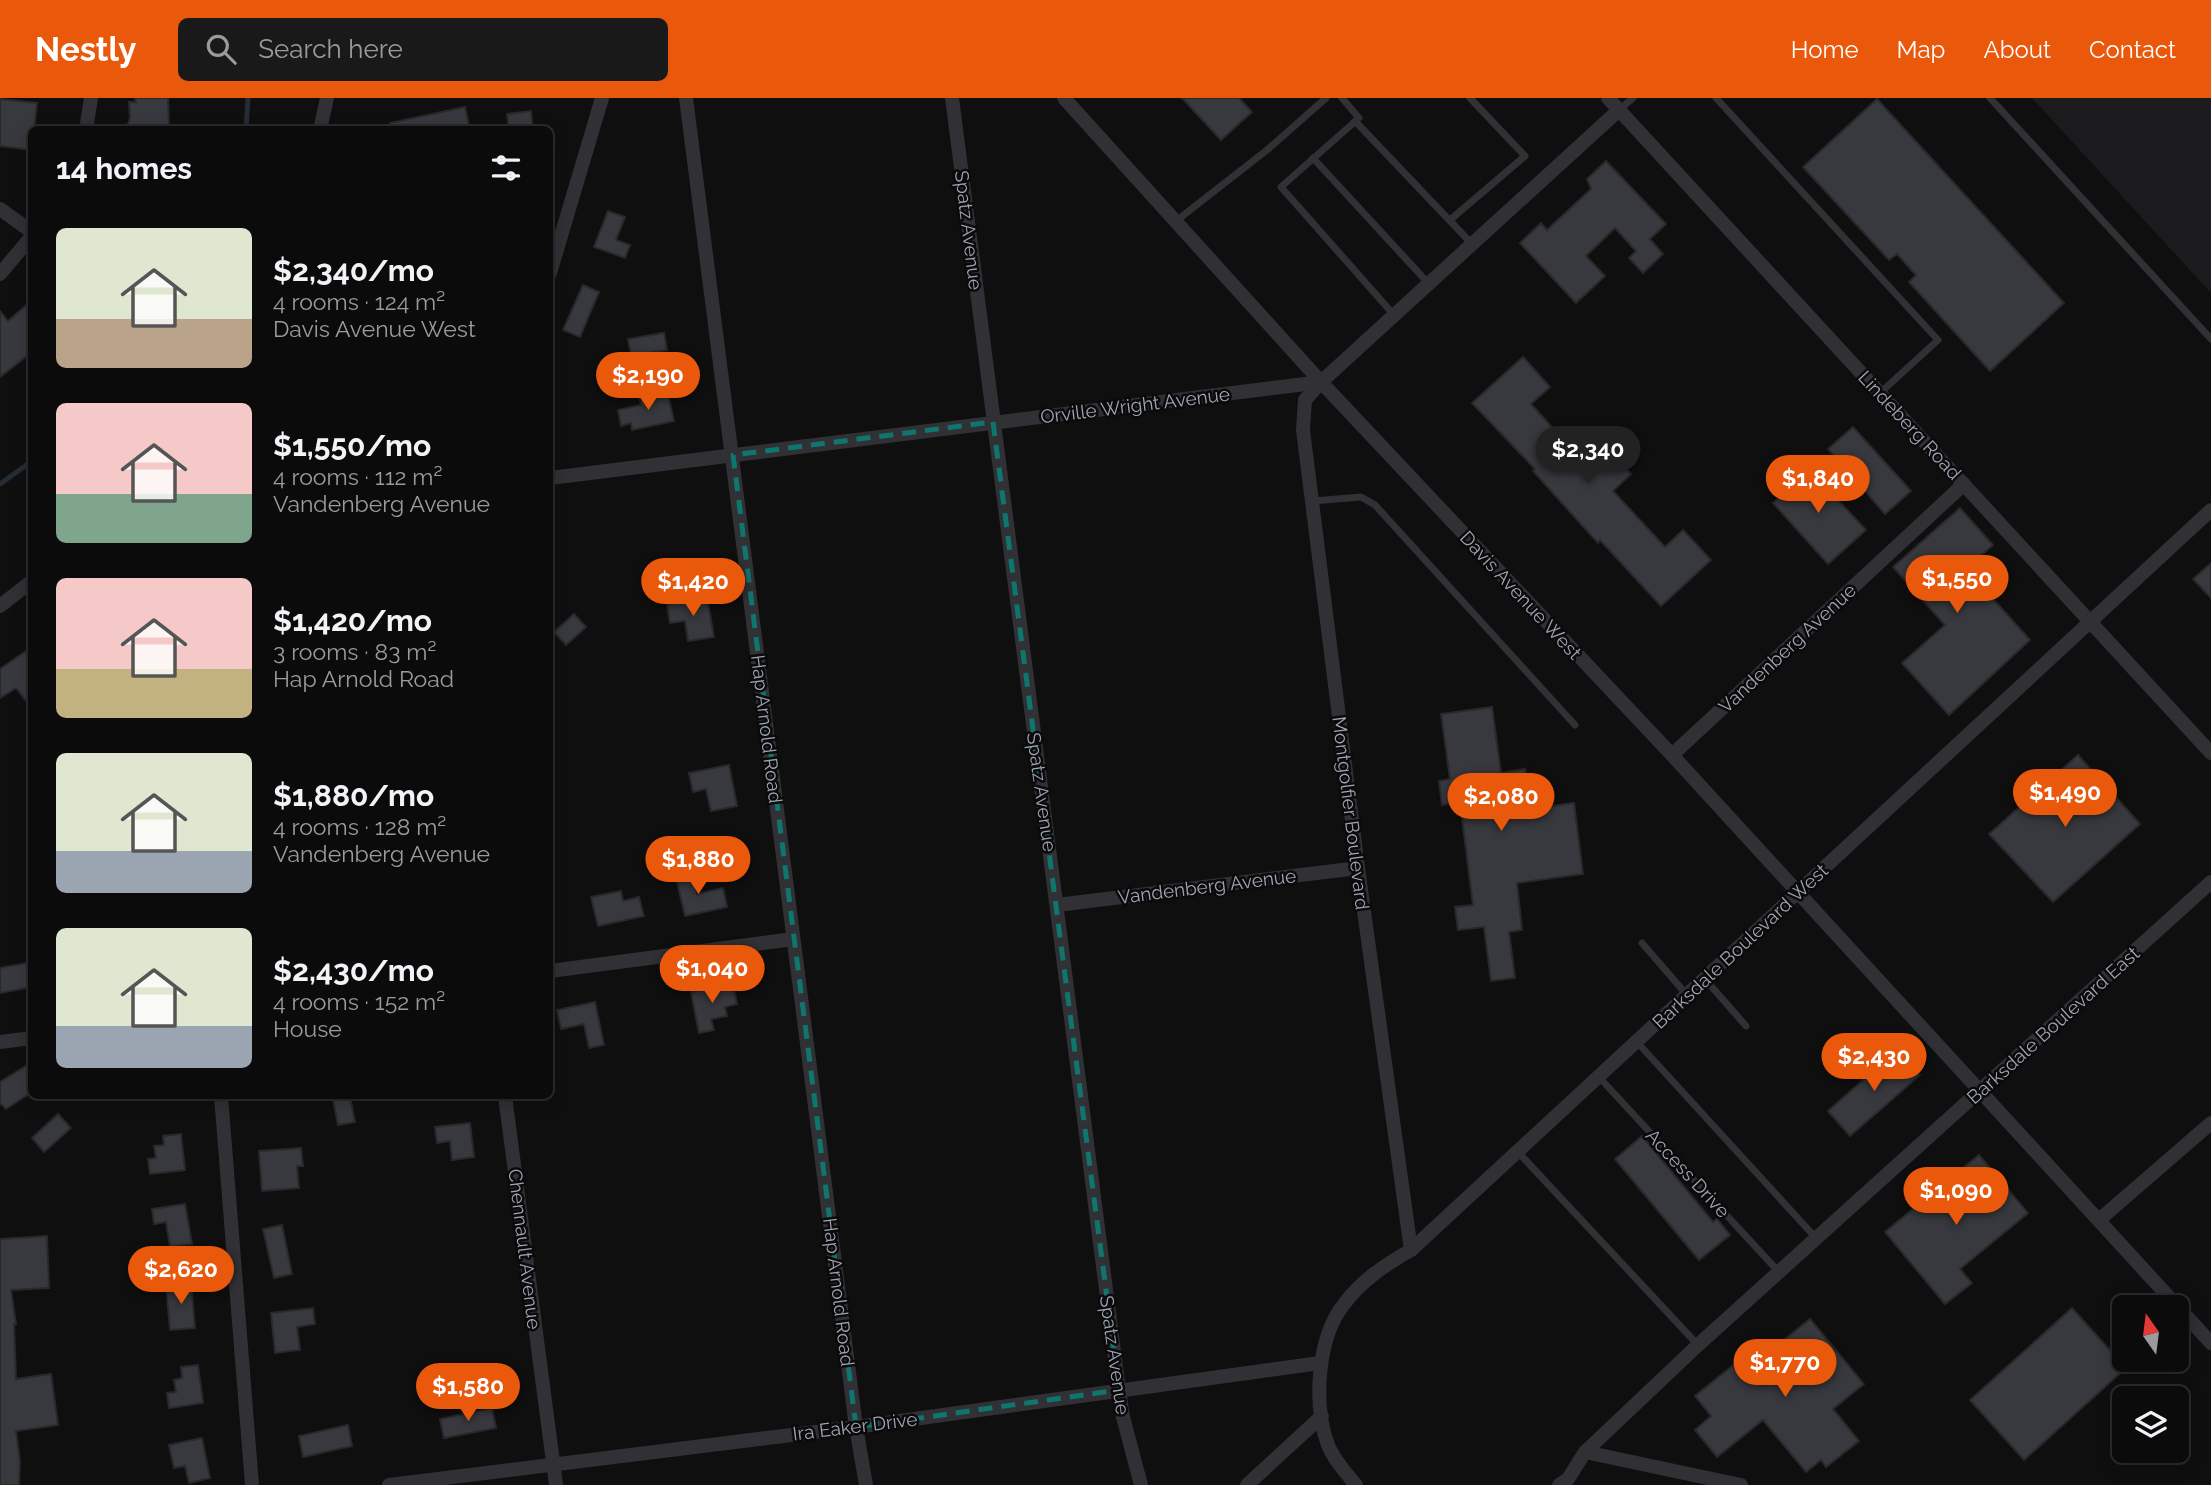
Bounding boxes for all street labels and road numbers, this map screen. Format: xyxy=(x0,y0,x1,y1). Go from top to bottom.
street label: Spatz Avenue xyxy=(951,169,987,291)
street label: Lindeberg Road xyxy=(1854,366,1966,484)
street label: Orville Wright Avenue xyxy=(1039,382,1231,428)
street label: Davis Avenue West xyxy=(1456,526,1587,664)
street label: Vandenberg Avenue xyxy=(1714,579,1860,717)
street label: Hap Arnold Road xyxy=(747,653,787,805)
street label: Montgolfier Boulevard xyxy=(1328,715,1374,911)
street label: Spatz Avenue xyxy=(1023,731,1061,853)
street label: Barksdale Boulevard West xyxy=(1648,859,1833,1033)
street label: Vandenberg Avenue xyxy=(1117,864,1297,908)
street label: Barksdale Boulevard East xyxy=(1962,941,2144,1108)
street label: Access Drive xyxy=(1641,1124,1735,1222)
street label: Chennault Avenue xyxy=(504,1167,546,1331)
street label: Hap Arnold Road xyxy=(819,1216,859,1368)
street label: Spatz Avenue xyxy=(1096,1294,1134,1416)
street label: Ira Eaker Drive xyxy=(791,1407,919,1445)

